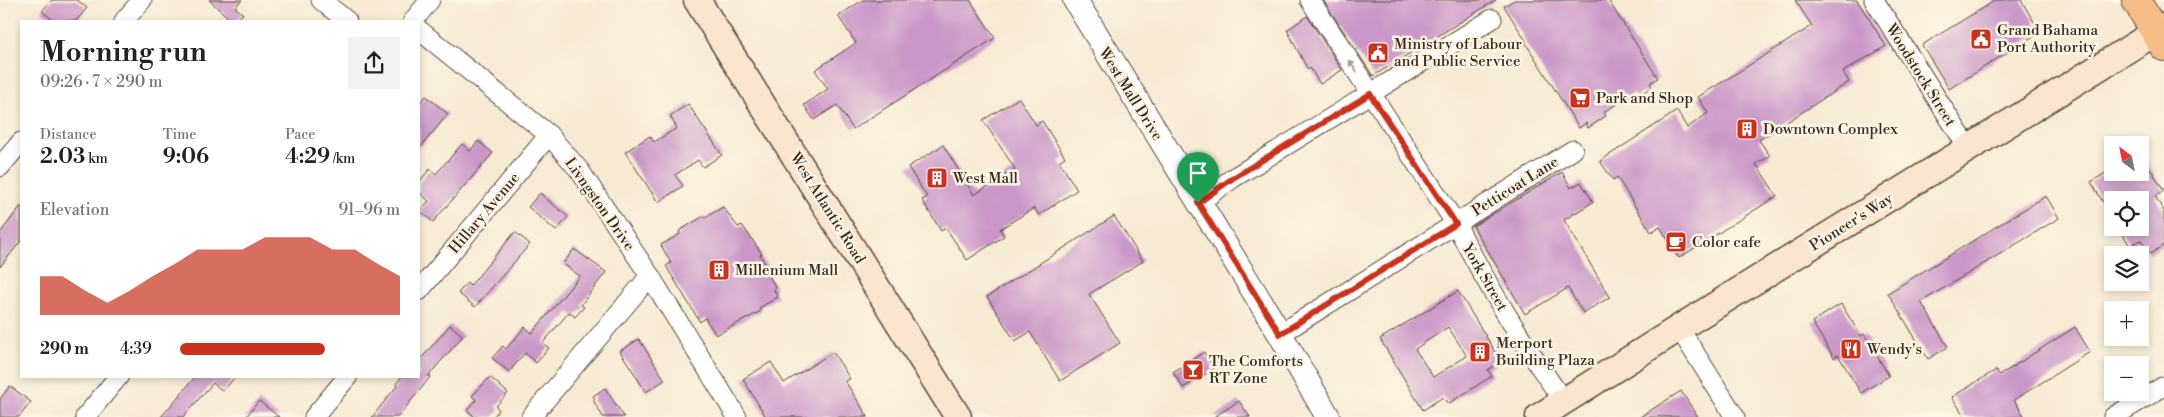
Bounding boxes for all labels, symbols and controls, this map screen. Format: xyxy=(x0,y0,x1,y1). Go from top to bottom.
street label: Woodstock Street xyxy=(1881,20,1960,131)
place label: Grand Bahama Port Authority xyxy=(1997,21,2098,57)
public building icon: Grand Bahama Port Authority xyxy=(1969,27,1993,51)
text: Morning run xyxy=(40,35,207,70)
place label: Ministry of Labour and Public Service xyxy=(1394,35,1522,71)
button: share xyxy=(348,37,400,89)
public building icon: Ministry of Labour and Public Service xyxy=(1366,41,1390,65)
street label: West Mall Drive xyxy=(1094,43,1167,144)
one-way arrow xyxy=(1348,59,1357,72)
text: 09:26 · 7 × 290 m xyxy=(40,72,163,92)
supermarket icon: Park and Shop xyxy=(1568,86,1592,110)
place label: Park and Shop xyxy=(1596,89,1693,108)
building icon: Downtown Complex xyxy=(1735,117,1759,141)
place label: Downtown Complex xyxy=(1763,120,1898,139)
text: Distance xyxy=(40,126,97,144)
text: Time xyxy=(163,126,196,144)
text: Pace xyxy=(285,126,315,144)
north arrow xyxy=(2104,136,2149,181)
map controls xyxy=(2104,136,2149,401)
text: 2.03 xyxy=(40,144,85,170)
text: 9:06 xyxy=(163,144,209,170)
text: 4:29 xyxy=(285,144,330,170)
street label: West Atlantic Road xyxy=(785,148,870,268)
text: km xyxy=(85,150,108,168)
text: /km xyxy=(330,150,355,168)
pin xyxy=(1177,152,1219,203)
street label: Petticoat Lane xyxy=(1468,152,1562,221)
street label: Livngston Drive xyxy=(560,154,639,255)
icon: arrive xyxy=(1184,159,1212,187)
building icon: West Mall xyxy=(925,166,949,190)
street label: Hillary Avenue xyxy=(445,169,524,258)
place label: West Mall xyxy=(952,169,1019,188)
street label: Pioneer's Way xyxy=(1806,189,1897,256)
button: locate xyxy=(2104,191,2149,236)
text: Elevation xyxy=(40,200,109,220)
text: 91–96 m xyxy=(339,200,400,220)
cafe icon: Color cafe xyxy=(1664,230,1688,254)
place label: Color cafe xyxy=(1692,233,1761,252)
street label: York Street xyxy=(1457,239,1512,315)
button: layers xyxy=(2104,246,2149,291)
building icon: Millenium Mall xyxy=(707,258,731,282)
place label: Millenium Mall xyxy=(735,261,839,280)
button: + xyxy=(2104,301,2149,346)
place label: Merport Building Plaza xyxy=(1495,334,1595,370)
restaurant icon: Wendy's xyxy=(1839,337,1863,361)
text: 290 m xyxy=(40,339,89,359)
text: 4:39 xyxy=(120,339,152,359)
building icon: Merport Building Plaza xyxy=(1468,340,1492,364)
place label: Wendy's xyxy=(1866,340,1922,359)
place label: The Comforts RT Zone xyxy=(1209,352,1303,388)
button: − xyxy=(2104,356,2149,401)
bar icon: The Comforts RT Zone xyxy=(1181,358,1205,382)

